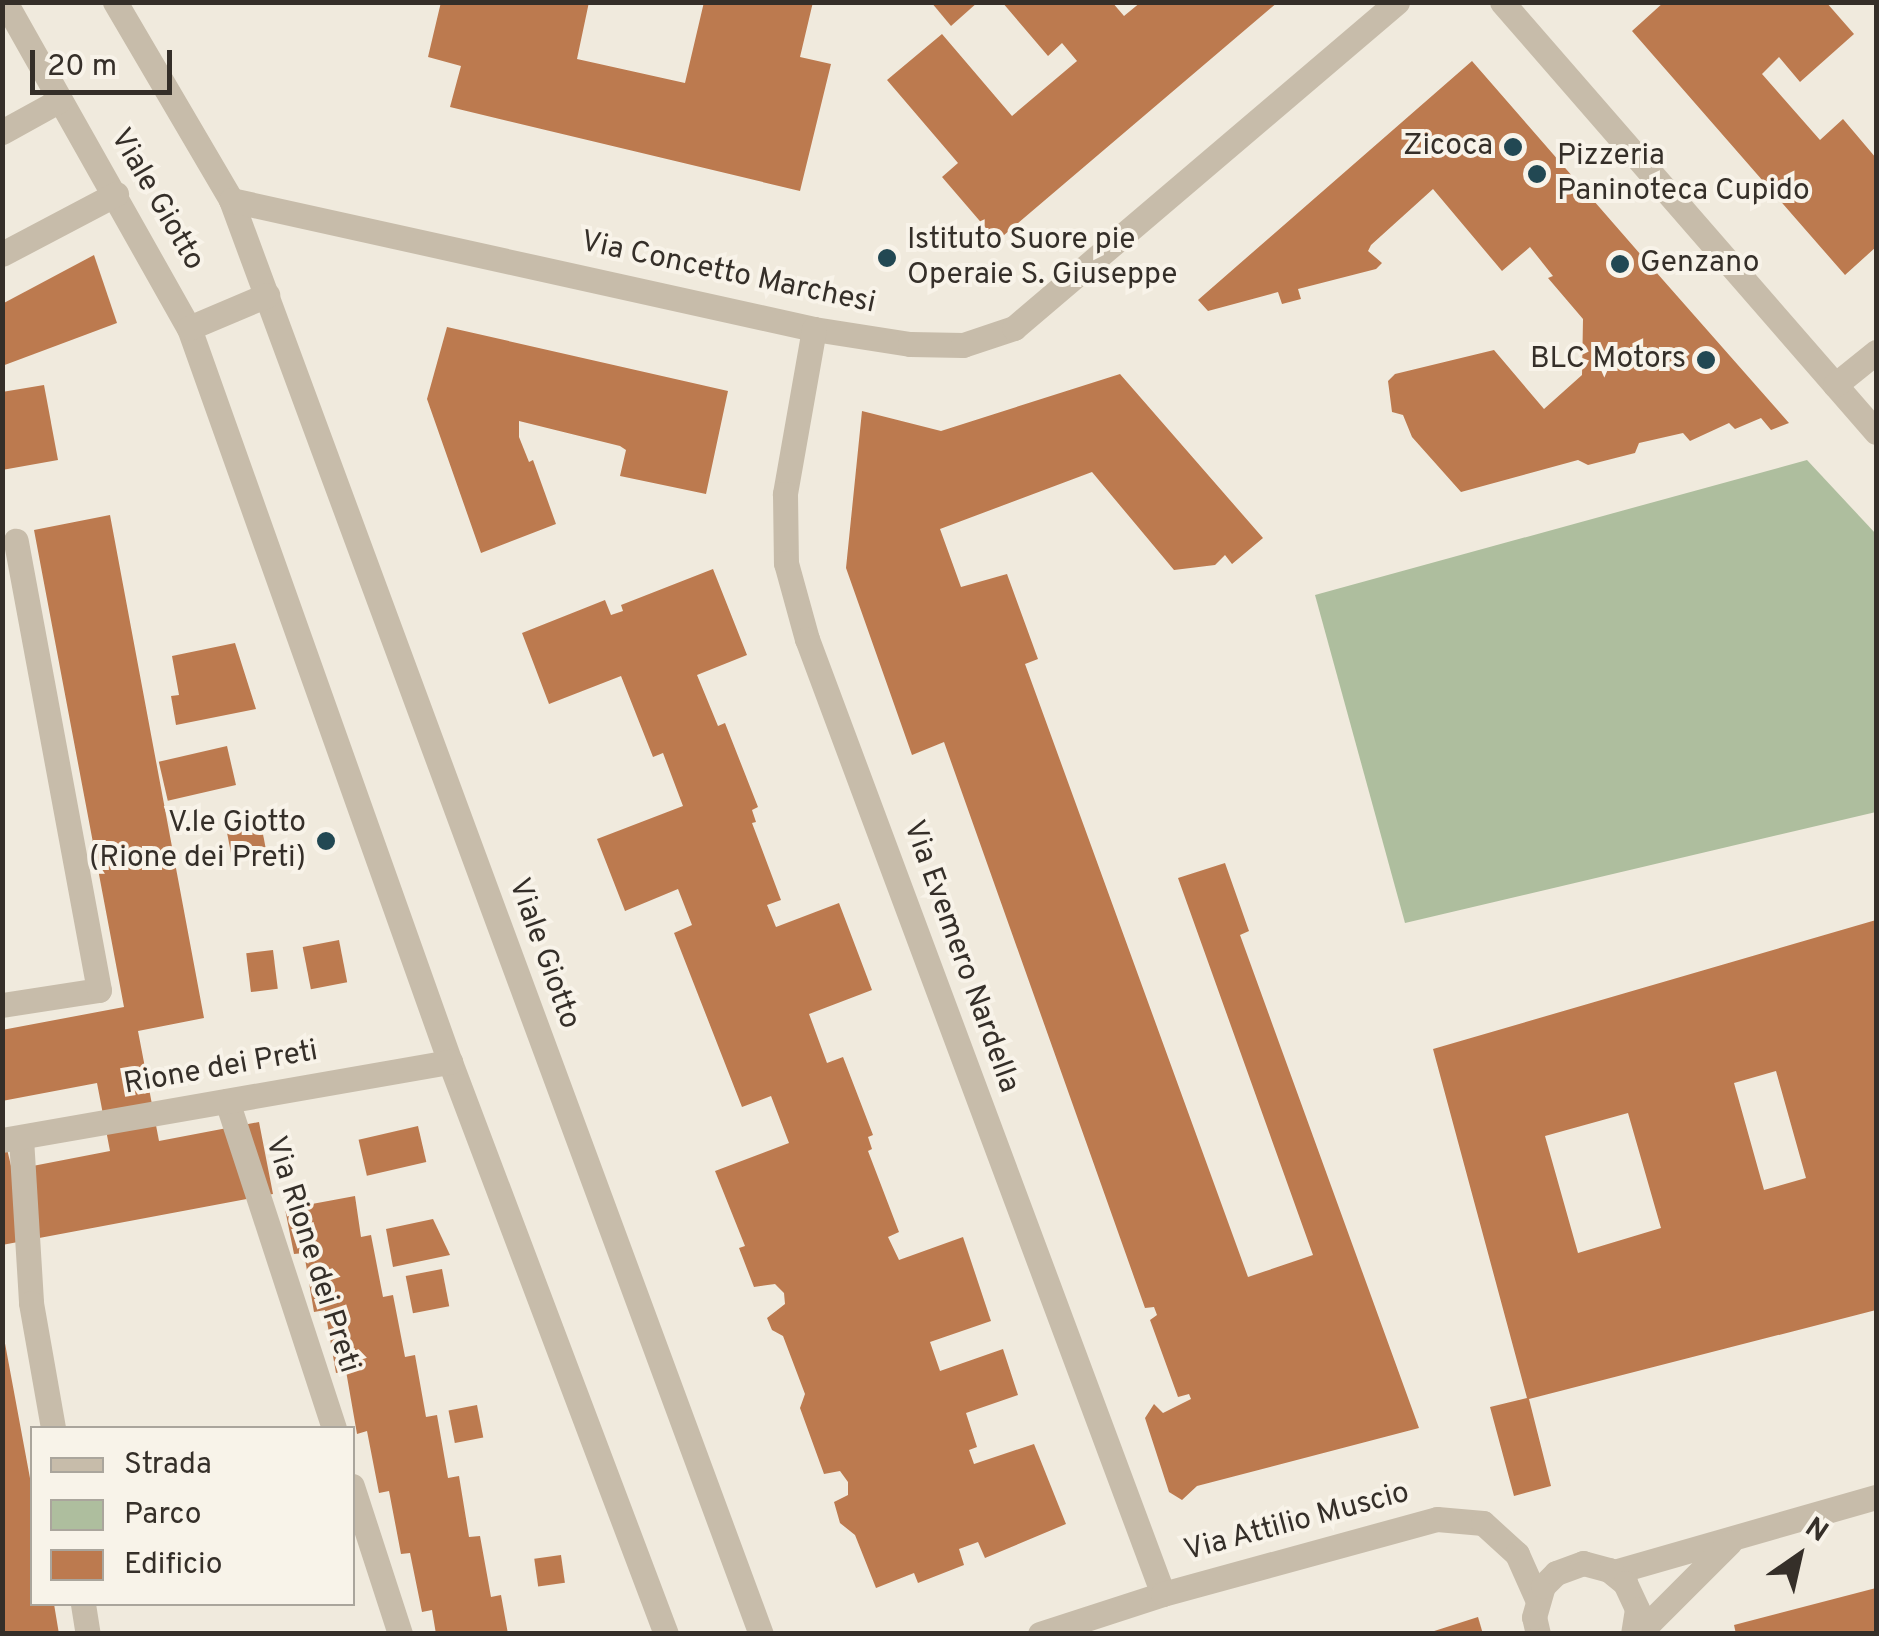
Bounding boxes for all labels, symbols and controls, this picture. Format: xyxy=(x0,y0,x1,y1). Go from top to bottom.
scale bar xyxy=(35,30,178,92)
text: 20 m xyxy=(47,49,117,86)
street label: Viale Giotto xyxy=(101,123,211,277)
place label: Zicoca xyxy=(1403,129,1493,165)
marker: Zicoca xyxy=(1502,136,1524,158)
place label: Pizzeria Paninoteca Cupido xyxy=(1557,139,1810,210)
marker: Pizzeria Paninoteca Cupido xyxy=(1526,163,1548,185)
place label: Istituto Suore pie Operaie S. Giuseppe xyxy=(907,223,1177,294)
street label: Via Concetto Marchesi xyxy=(577,225,879,323)
place label: Genzano xyxy=(1640,246,1759,282)
marker: Istituto Suore pie Operaie S. Giuseppe xyxy=(876,247,898,269)
marker: Genzano xyxy=(1609,253,1631,275)
place label: BLC Motors xyxy=(1530,342,1686,378)
marker: BLC Motors xyxy=(1695,349,1717,371)
place label: V.le Giotto (Rione dei Preti) xyxy=(89,806,306,876)
street label: Via Evemero Nardella xyxy=(894,816,1026,1098)
marker: V.le Giotto (Rione dei Preti) xyxy=(315,830,337,852)
street label: Viale Giotto xyxy=(499,874,587,1034)
street label: Rione dei Preti xyxy=(121,1034,321,1104)
street label: Via Rione dei Preti xyxy=(256,1132,366,1378)
legend xyxy=(30,1426,355,1606)
text: Strada xyxy=(124,1447,212,1484)
street label: Via Attilio Muscio xyxy=(1180,1476,1414,1570)
text: Parco xyxy=(124,1497,201,1534)
north arrow xyxy=(1749,1506,1849,1606)
text: N xyxy=(1797,1511,1834,1552)
text: Edificio xyxy=(124,1547,222,1584)

